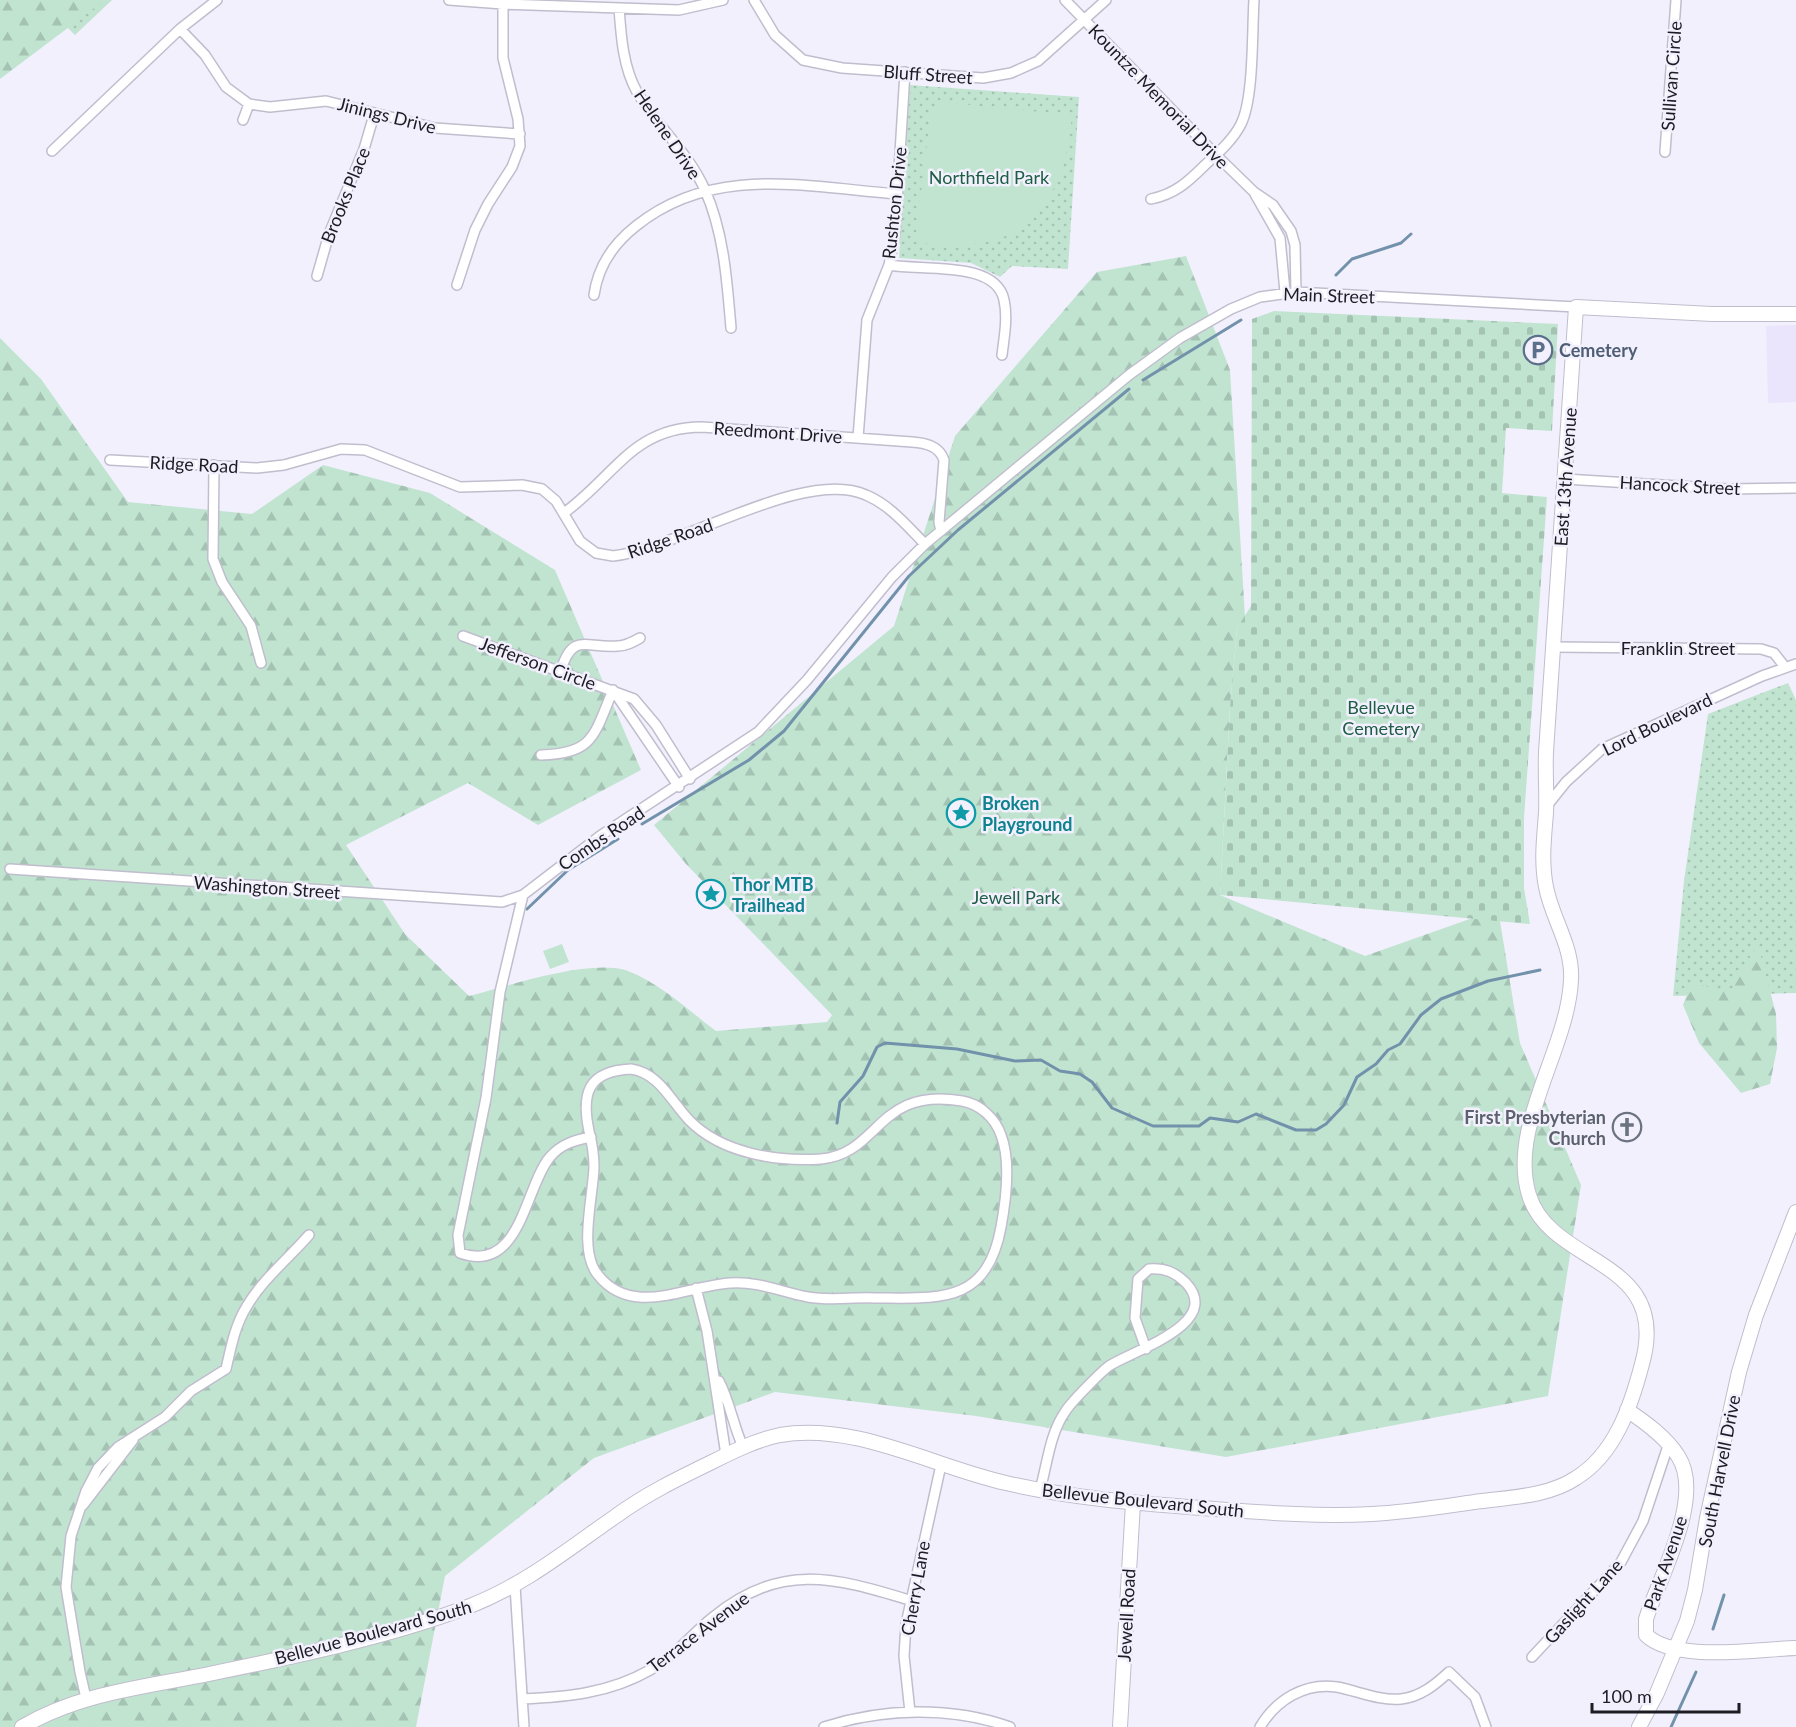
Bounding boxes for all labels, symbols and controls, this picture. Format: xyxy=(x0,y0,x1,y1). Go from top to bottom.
street label: Kountze Memorial Drive xyxy=(1084,19,1234,173)
street label: Sullivan Circle xyxy=(1656,20,1686,132)
street label: Bluff Street xyxy=(883,60,974,88)
street label: Helene Drive xyxy=(630,85,706,183)
street label: Jinings Drive xyxy=(335,92,439,138)
street label: Brooks Place xyxy=(316,144,374,246)
street label: Rushton Drive xyxy=(877,146,911,260)
park label: Northfield Park xyxy=(929,166,1050,188)
street label: Main Street xyxy=(1283,282,1376,308)
parking icon: Cemetery xyxy=(1522,334,1554,366)
place label: Cemetery xyxy=(1559,339,1638,361)
street label: East 13th Avenue xyxy=(1549,407,1581,547)
street label: Reedmont Drive xyxy=(713,417,843,447)
street label: Ridge Road xyxy=(149,451,239,477)
street label: Hancock Street xyxy=(1619,471,1741,499)
street label: Ridge Road xyxy=(624,513,716,563)
street label: Jefferson Circle xyxy=(477,632,599,694)
street label: Franklin Street xyxy=(1621,637,1736,659)
street label: Lord Boulevard xyxy=(1599,688,1715,760)
park label: Bellevue Cemetery xyxy=(1342,696,1420,739)
place label: Broken Playground xyxy=(982,792,1073,835)
place icon: Broken Playground xyxy=(945,797,977,829)
street label: Combs Road xyxy=(554,801,648,875)
street label: Washington Street xyxy=(193,871,342,903)
place label: Thor MTB Trailhead xyxy=(732,873,814,916)
place icon: Thor MTB Trailhead xyxy=(695,878,727,910)
park label: Jewell Park xyxy=(972,886,1061,908)
place label: First Presbyterian Church xyxy=(1464,1106,1606,1149)
church icon: First Presbyterian Church xyxy=(1611,1111,1643,1143)
street label: South Harvell Drive xyxy=(1693,1393,1745,1549)
street label: Bellevue Boulevard South xyxy=(1041,1478,1245,1522)
street label: Park Avenue xyxy=(1639,1513,1691,1613)
street label: Cherry Lane xyxy=(896,1539,934,1637)
street label: Gaslight Lane xyxy=(1539,1554,1627,1648)
street label: Jewell Road xyxy=(1113,1568,1139,1662)
street label: Terrace Avenue xyxy=(643,1587,753,1677)
street label: Bellevue Boulevard South xyxy=(272,1595,474,1669)
scale bar xyxy=(1592,1676,1739,1714)
text: 100 m xyxy=(1601,1685,1652,1707)

